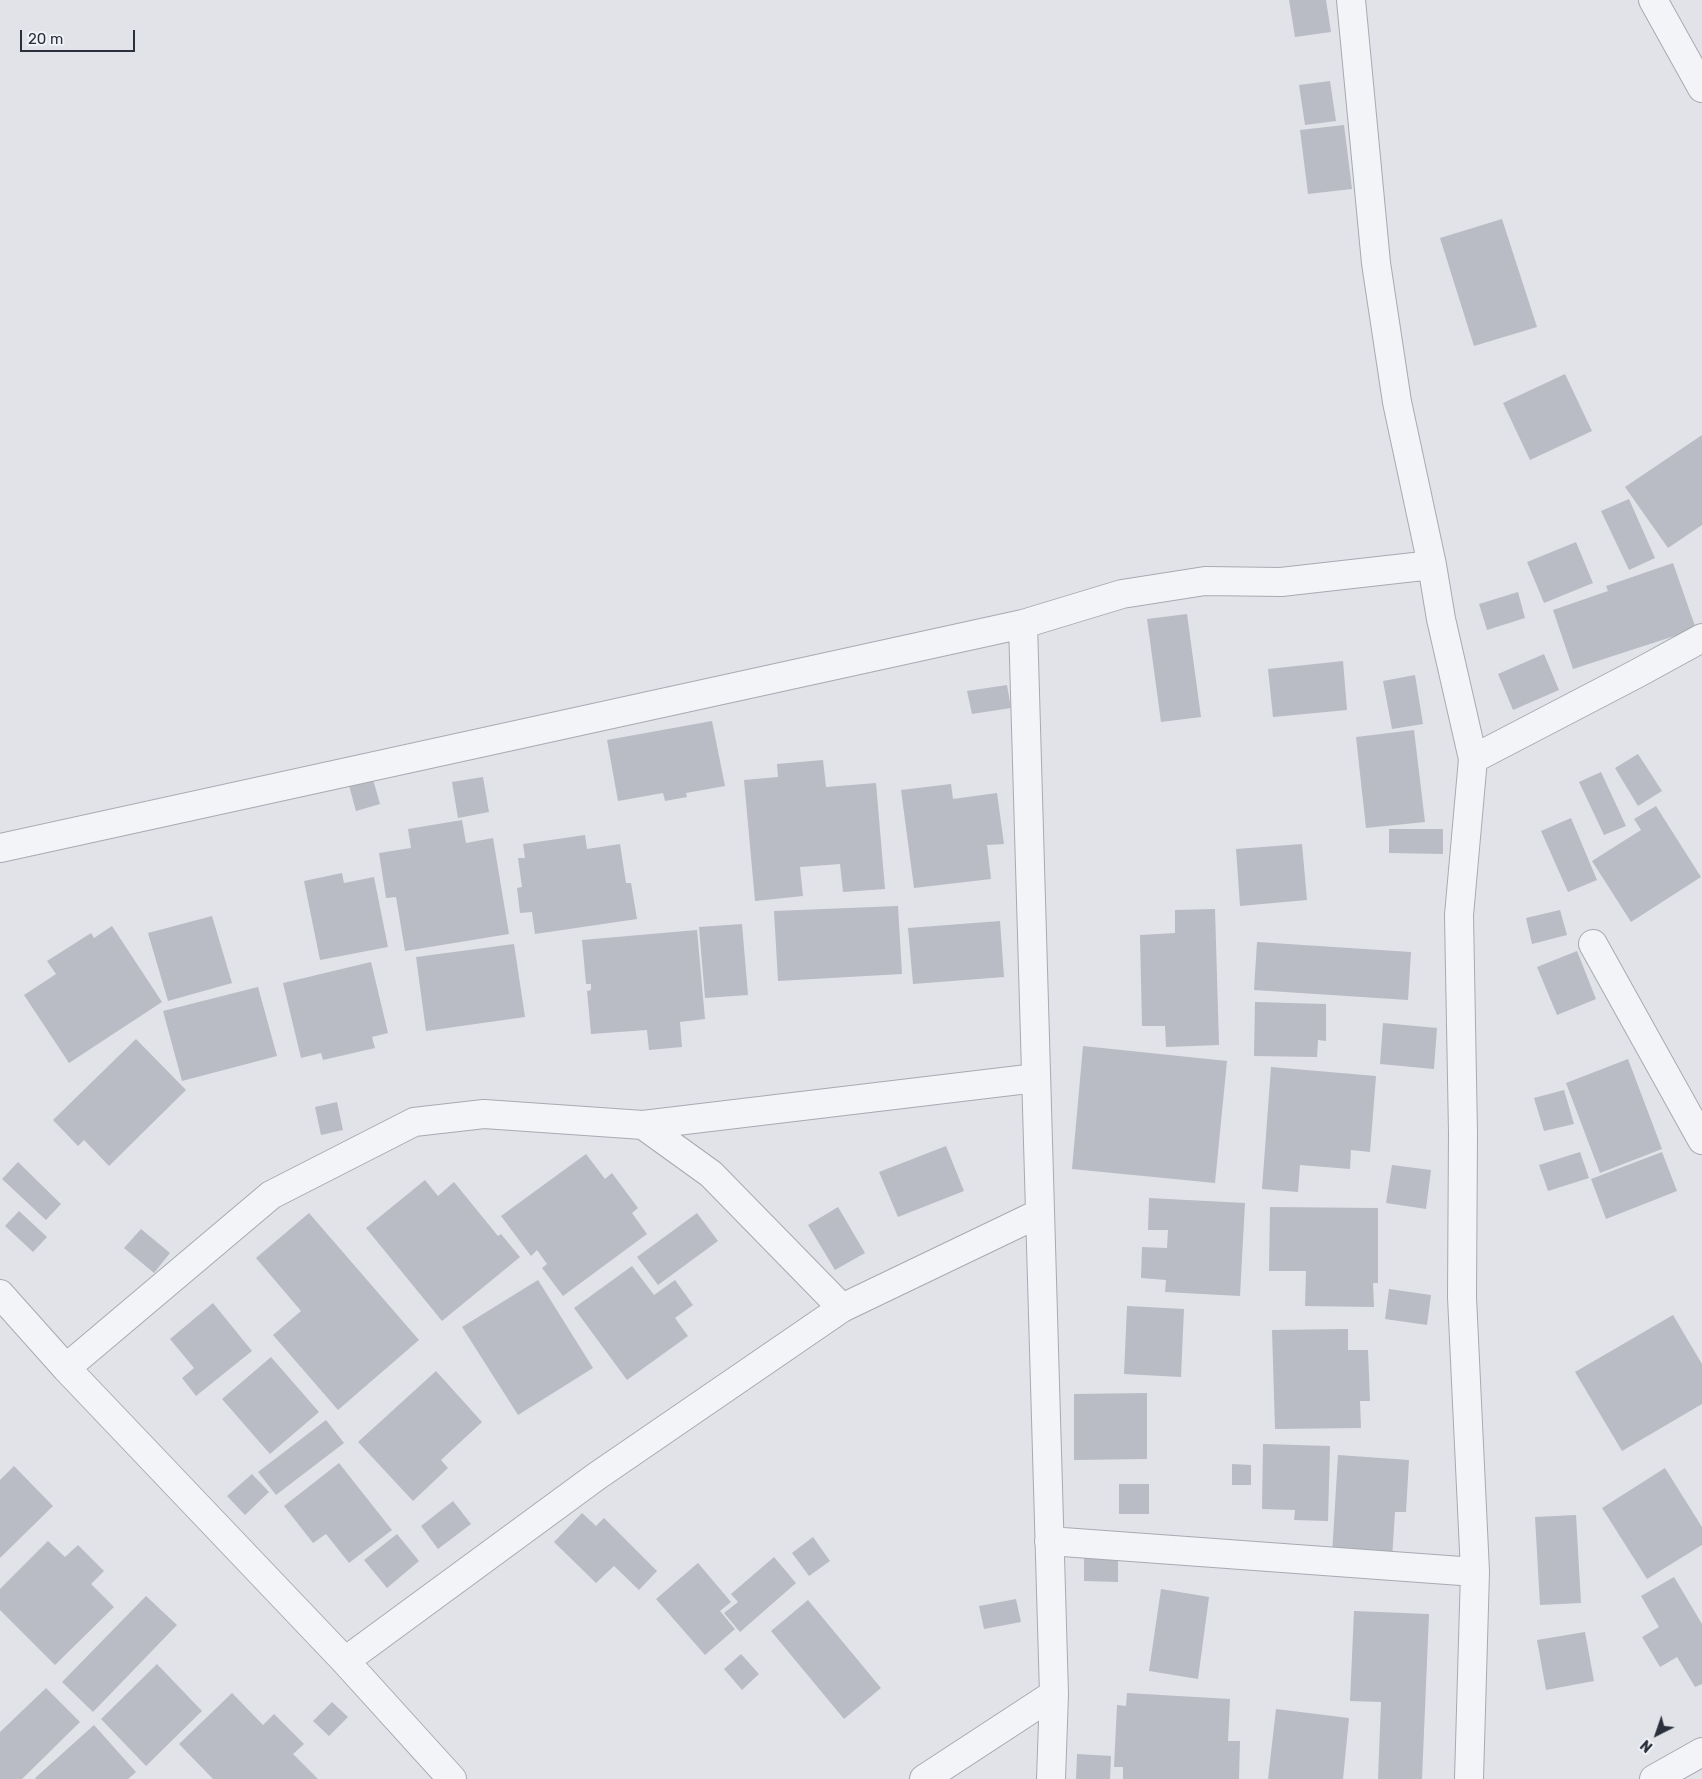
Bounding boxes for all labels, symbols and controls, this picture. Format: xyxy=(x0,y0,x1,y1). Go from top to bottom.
scale bar xyxy=(22,20,138,52)
text: 20 m xyxy=(28,30,63,48)
north arrow xyxy=(1632,1709,1682,1759)
text: N xyxy=(1637,1736,1656,1755)

